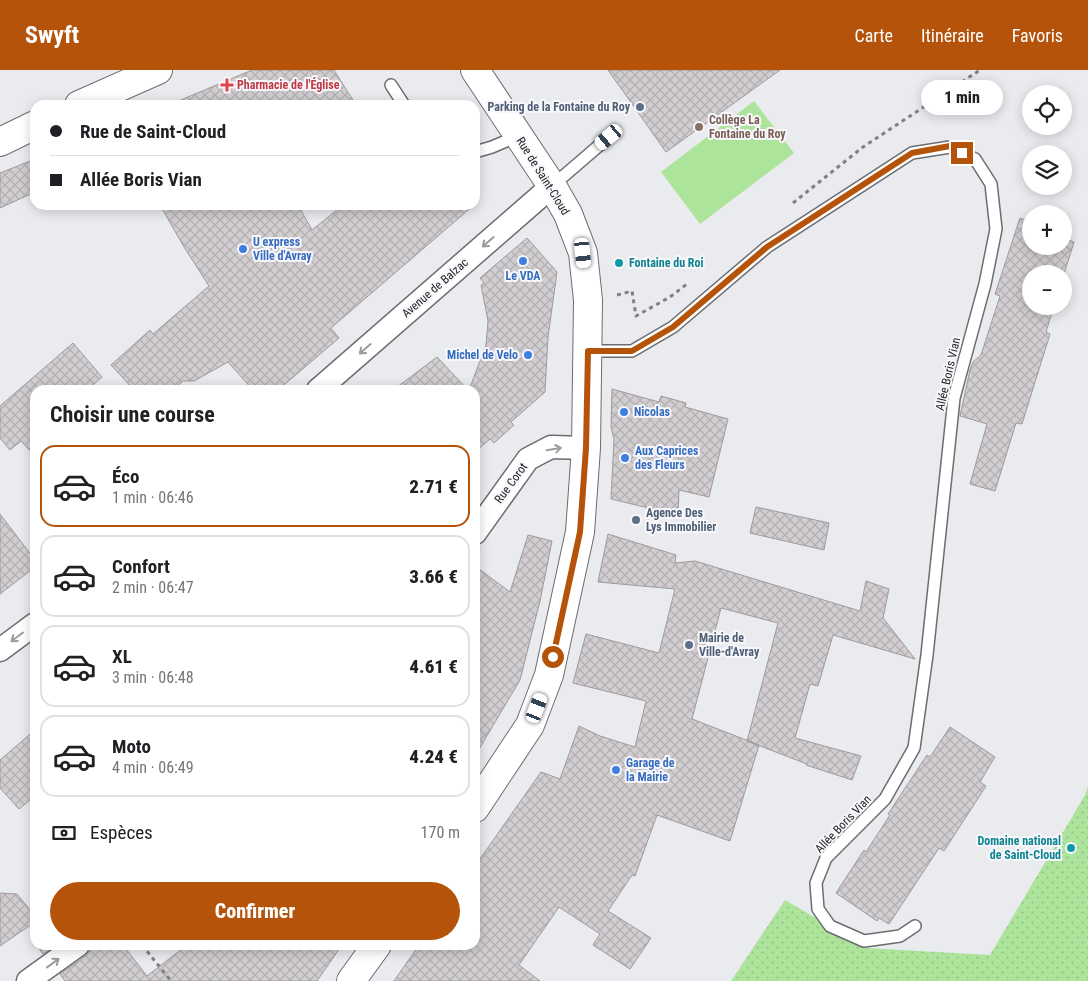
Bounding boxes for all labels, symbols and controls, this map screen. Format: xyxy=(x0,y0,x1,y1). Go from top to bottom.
text: Swyft xyxy=(25,21,79,49)
text: Carte xyxy=(854,25,893,46)
text: Itinéraire xyxy=(921,25,984,46)
text: Favoris xyxy=(1012,25,1063,46)
place label: Pharmacie de l'Église xyxy=(237,77,340,92)
marker: Pharmacie de l'Église xyxy=(221,79,233,91)
callout: 1 min xyxy=(921,81,1003,116)
map controls xyxy=(1022,85,1072,315)
button: locate xyxy=(1022,85,1072,135)
text: 1 min xyxy=(944,88,980,107)
place label: Parking de la Fontaine du Roy xyxy=(488,100,631,114)
marker: Parking de la Fontaine du Roy xyxy=(634,101,646,113)
place label: Collège La Fontaine du Roy xyxy=(709,113,786,141)
text: Rue de Saint-Cloud xyxy=(80,120,226,143)
marker: Collège La Fontaine du Roy xyxy=(693,121,705,133)
car xyxy=(592,122,625,152)
street label: Rue de Saint-Cloud xyxy=(513,134,573,218)
route end xyxy=(951,142,973,164)
button: layers xyxy=(1022,145,1072,195)
text: Allée Boris Vian xyxy=(80,168,202,191)
button: + xyxy=(1022,205,1072,255)
place label: U express Ville d'Avray xyxy=(253,235,312,263)
one-way arrow xyxy=(481,237,494,248)
car xyxy=(573,237,592,269)
marker: U express Ville d'Avray xyxy=(237,243,249,255)
street label: Avenue de Balzac xyxy=(399,255,471,321)
marker: Le VDA xyxy=(517,255,529,267)
place label: Fontaine du Roi xyxy=(629,256,703,270)
marker: Fontaine du Roi xyxy=(613,257,625,269)
button: − xyxy=(1022,265,1072,315)
place label: Le VDA xyxy=(505,269,541,283)
street label: Allée Boris Vian xyxy=(933,336,963,412)
one-way arrow xyxy=(359,343,372,354)
place label: Michel de Velo xyxy=(447,348,518,362)
marker: Michel de Velo xyxy=(522,349,534,361)
text: Choisir une course xyxy=(50,402,215,427)
place label: Nicolas xyxy=(634,405,671,419)
marker: Nicolas xyxy=(618,406,630,418)
one-way arrow xyxy=(545,443,561,453)
place label: Aux Caprices des Fleurs xyxy=(635,444,699,472)
marker: Aux Caprices des Fleurs xyxy=(619,452,631,464)
street label: Rue Corot xyxy=(492,460,531,506)
icon: car xyxy=(52,464,97,509)
text: Éco xyxy=(112,465,139,488)
text: 2.71 € xyxy=(409,475,458,498)
text: 1 min · 06:46 xyxy=(112,488,194,507)
place label: Agence Des Lys Immobilier xyxy=(646,506,716,534)
marker: Agence Des Lys Immobilier xyxy=(630,514,642,526)
icon: car xyxy=(52,554,97,599)
text: Confort xyxy=(112,555,170,578)
text: 3.66 € xyxy=(409,565,458,588)
text: 2 min · 06:47 xyxy=(112,578,194,597)
place label: Mairie de Ville-d'Avray xyxy=(699,631,760,659)
one-way arrow xyxy=(11,632,24,643)
marker: Mairie de Ville-d'Avray xyxy=(683,639,695,651)
icon: car xyxy=(52,644,97,689)
text: XL xyxy=(112,645,132,668)
route start xyxy=(542,646,564,668)
text: 4.61 € xyxy=(409,655,458,678)
text: 3 min · 06:48 xyxy=(112,668,194,687)
car xyxy=(524,691,549,725)
icon: car xyxy=(52,734,97,779)
text: Moto xyxy=(112,735,151,758)
text: 4.24 € xyxy=(409,745,458,768)
place label: Garage de la Mairie xyxy=(626,756,675,784)
text: 4 min · 06:49 xyxy=(112,758,194,777)
marker: Garage de la Mairie xyxy=(610,764,622,776)
street label: Allée Boris Vian xyxy=(812,792,874,856)
icon: cash xyxy=(50,819,78,847)
text: Espèces xyxy=(90,821,153,844)
text: 170 m xyxy=(421,823,460,842)
place label: Domaine national de Saint-Cloud xyxy=(977,834,1061,862)
marker: Domaine national de Saint-Cloud xyxy=(1065,842,1077,854)
button: Confirmer xyxy=(50,882,460,940)
one-way arrow xyxy=(46,958,60,968)

